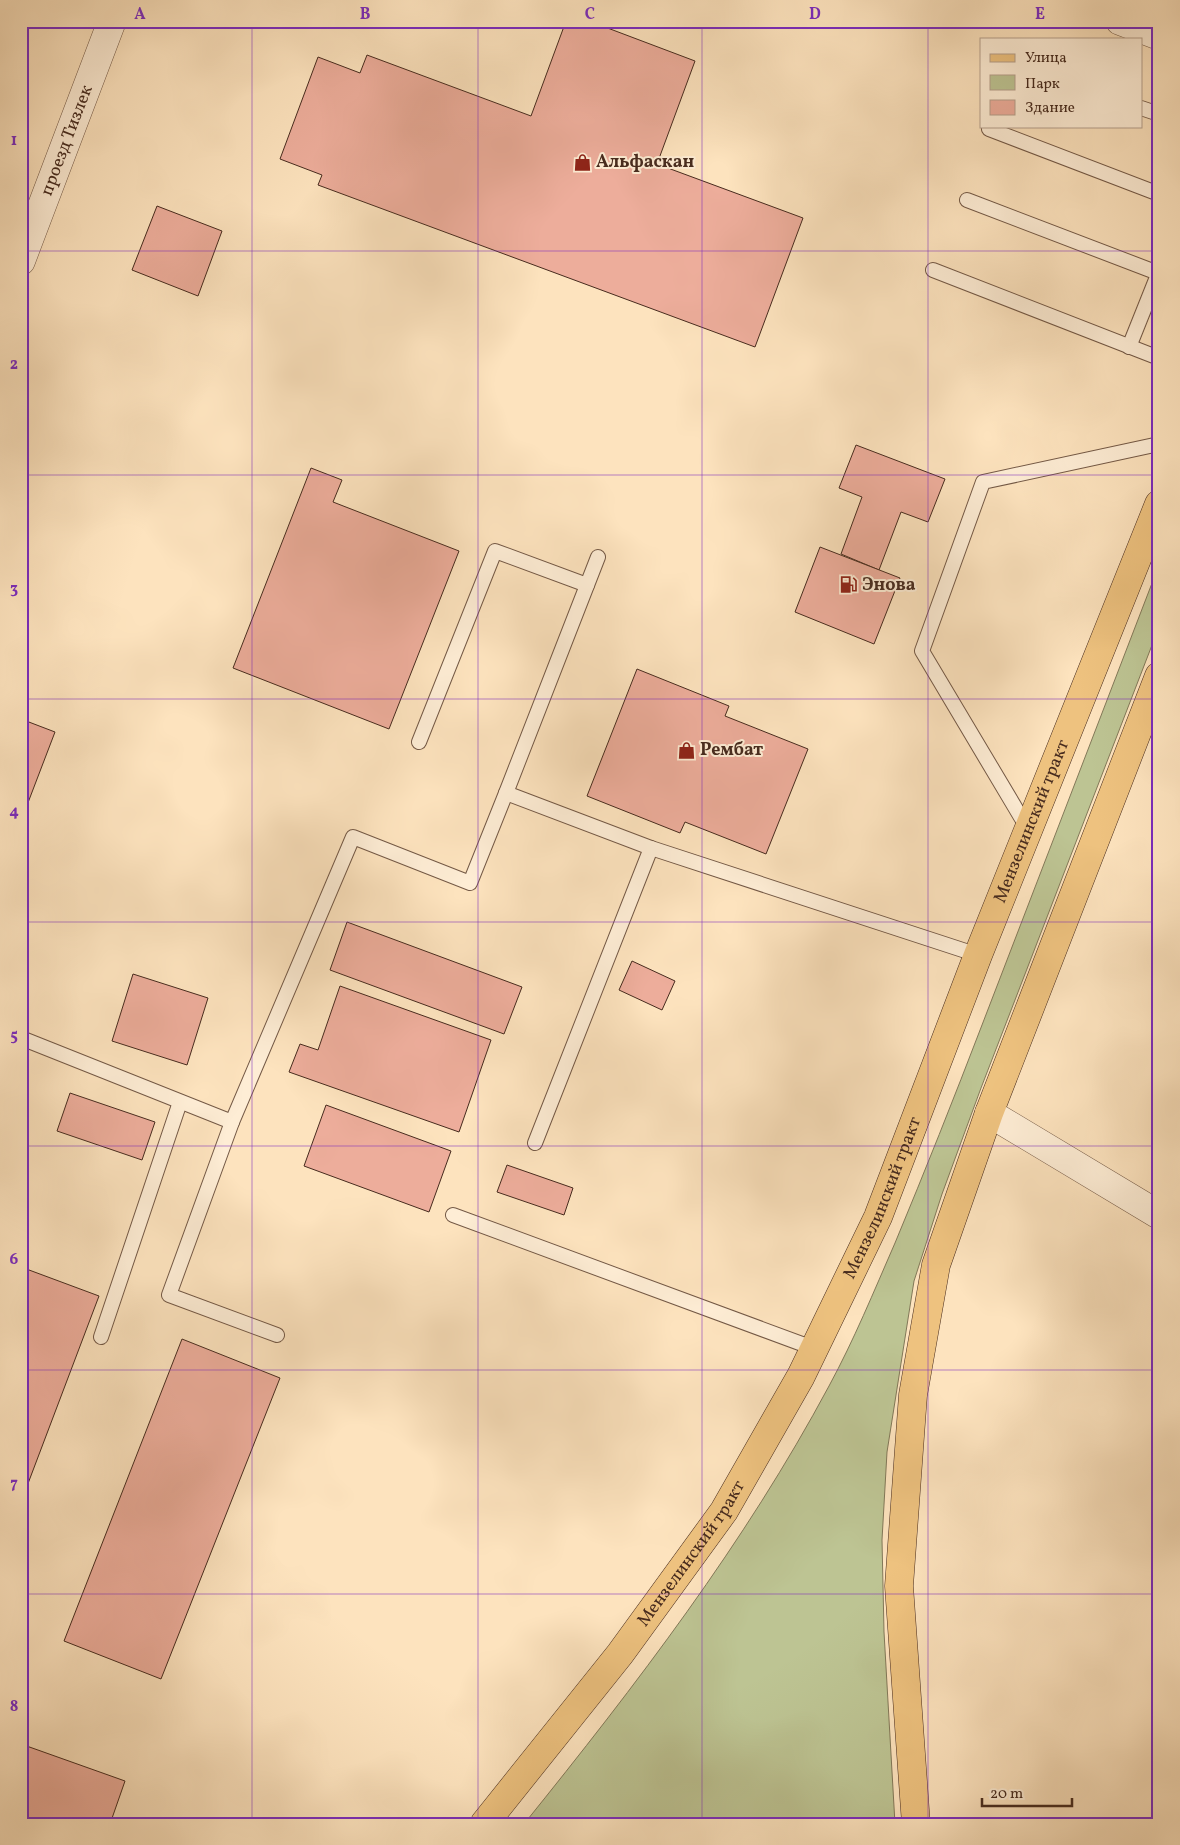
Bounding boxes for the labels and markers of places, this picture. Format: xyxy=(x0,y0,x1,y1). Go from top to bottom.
place label: Альфаскан xyxy=(596,150,694,175)
shop icon: Альфаскан xyxy=(572,152,592,172)
place label: Энова xyxy=(862,573,916,598)
fuel station icon: Энова xyxy=(838,575,858,595)
place label: Рембат xyxy=(700,738,763,763)
shop icon: Рембат xyxy=(676,740,696,760)

